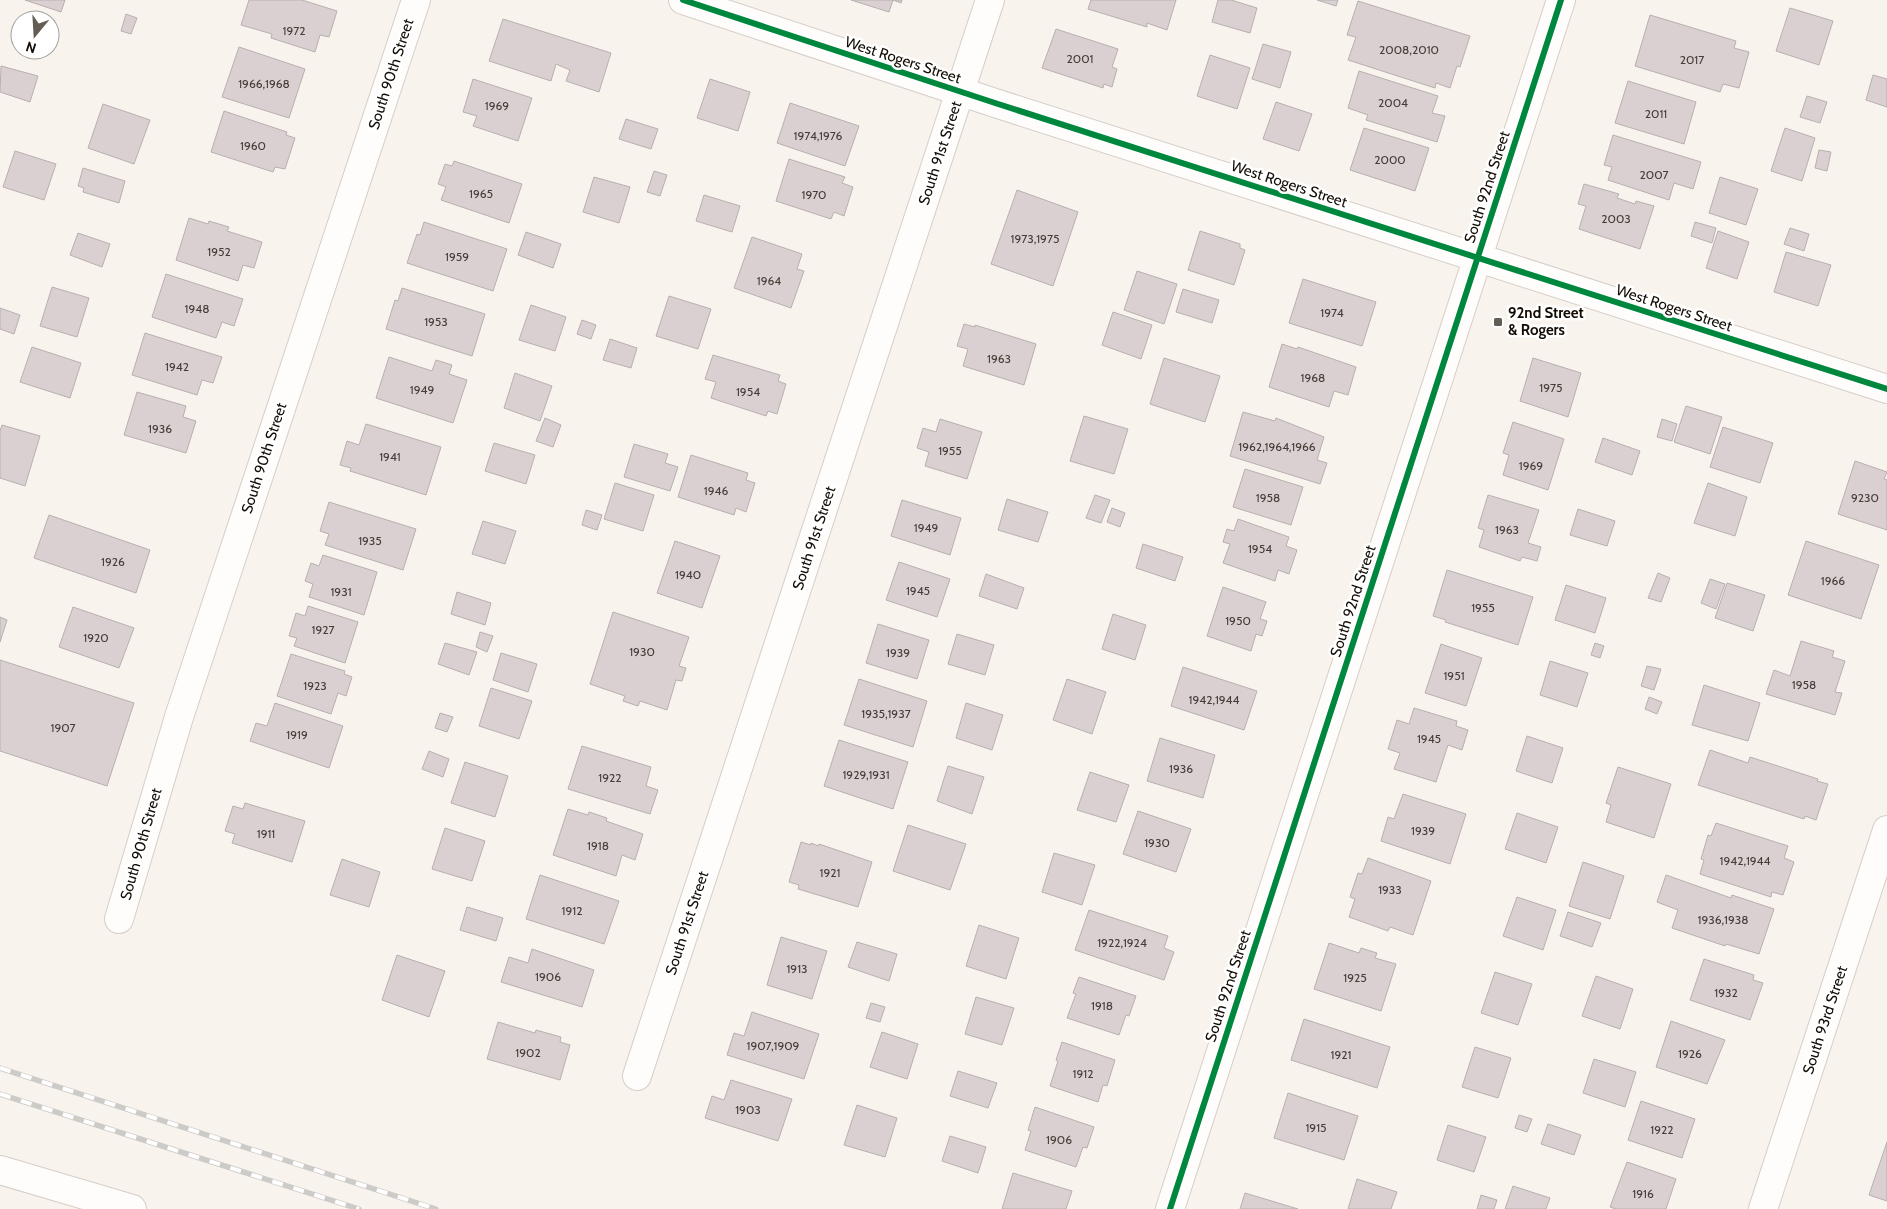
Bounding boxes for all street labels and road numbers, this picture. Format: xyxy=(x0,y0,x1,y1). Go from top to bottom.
street label: South 90th Street xyxy=(365,16,417,132)
street label: West Rogers Street xyxy=(843,33,963,87)
street label: South 91st Street xyxy=(915,99,965,207)
street label: South 92nd Street xyxy=(1460,129,1514,245)
street label: West Rogers Street xyxy=(1229,157,1349,211)
street label: West Rogers Street xyxy=(1614,281,1734,335)
street label: South 90th Street xyxy=(238,400,290,516)
street label: South 91st Street xyxy=(789,484,839,592)
street label: South 92nd Street xyxy=(1326,543,1380,659)
street label: South 90th Street xyxy=(116,786,166,902)
street label: South 91st Street xyxy=(662,869,712,977)
street label: South 92nd Street xyxy=(1201,928,1255,1044)
street label: South 93rd Street xyxy=(1799,964,1851,1076)

